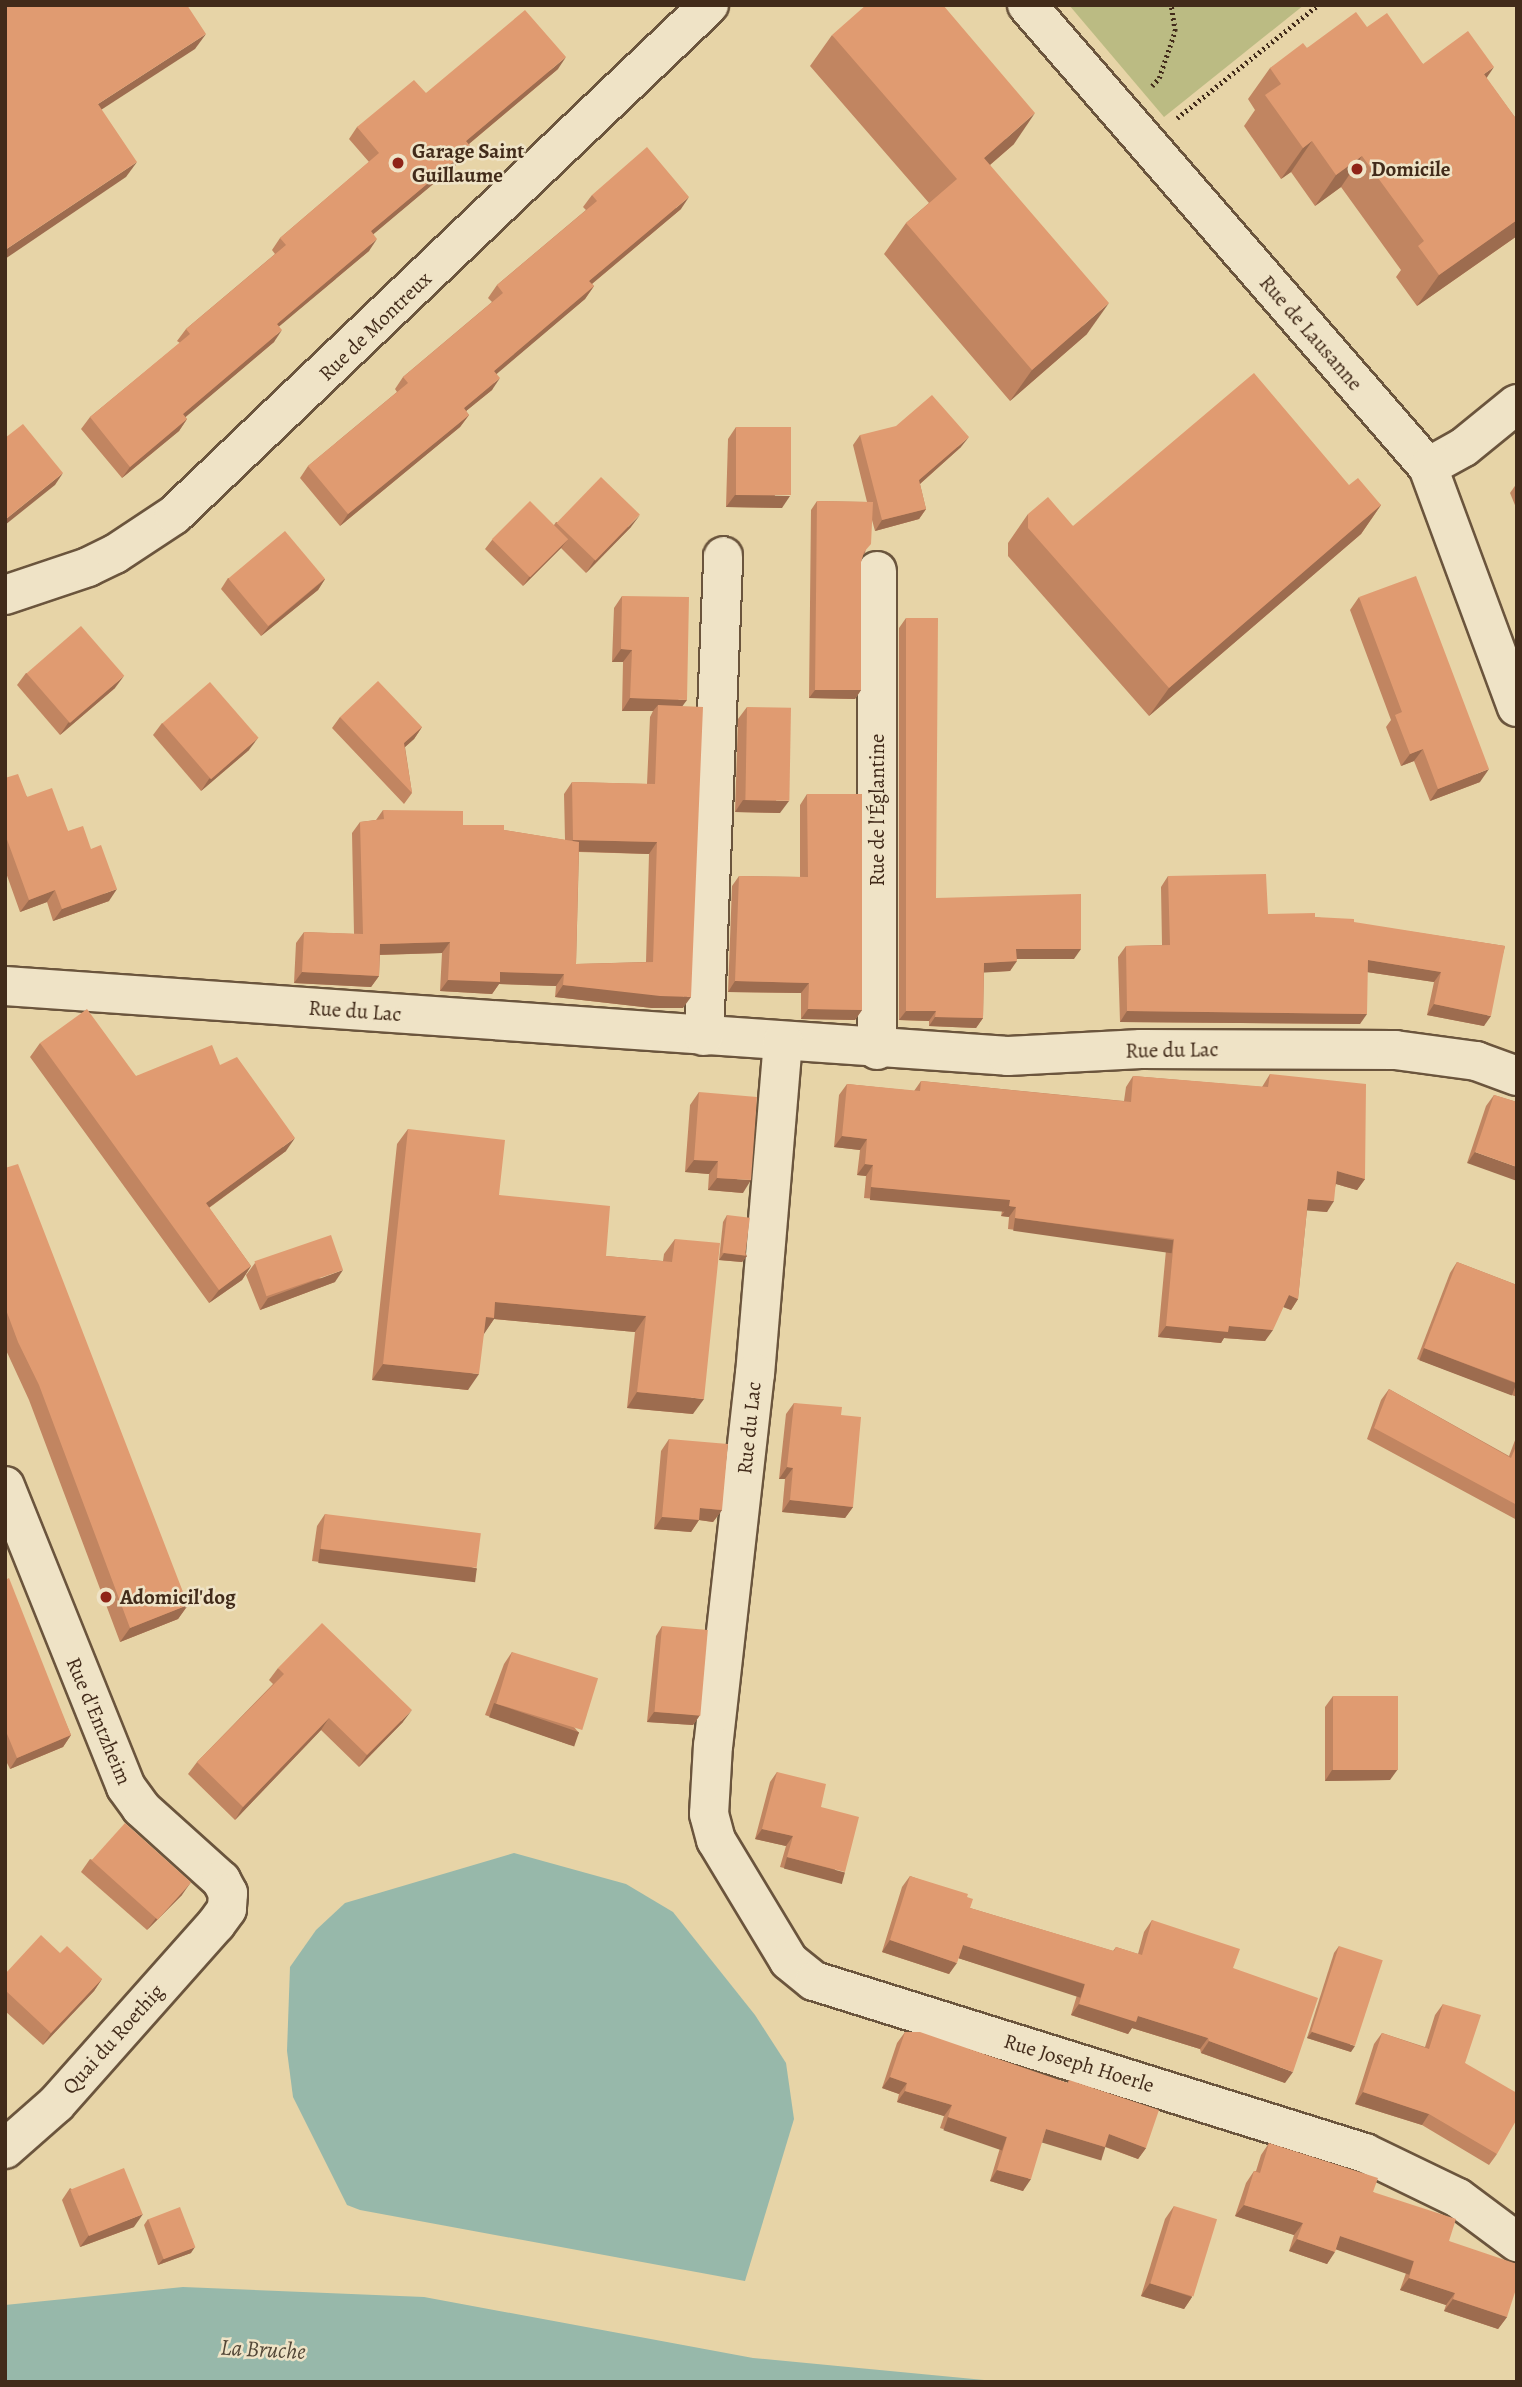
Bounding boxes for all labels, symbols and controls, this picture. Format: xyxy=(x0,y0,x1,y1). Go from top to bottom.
place label: Garage Saint Guillaume xyxy=(412,138,524,188)
marker: Garage Saint Guillaume xyxy=(390,155,406,171)
place label: Domicile xyxy=(1371,156,1450,182)
marker: Domicile xyxy=(1349,161,1365,177)
street label: Rue de Montreux xyxy=(313,266,437,386)
street label: Rue de Lausanne xyxy=(1254,270,1368,396)
street label: Rue de l'Églantine xyxy=(864,733,890,887)
street label: Rue du Lac xyxy=(308,995,402,1027)
street label: Rue du Lac xyxy=(1125,1037,1219,1063)
street label: Rue du Lac xyxy=(732,1380,766,1476)
place label: Adomicil'dog xyxy=(120,1584,236,1610)
marker: Adomicil'dog xyxy=(98,1589,114,1605)
street label: Rue d'Entzheim xyxy=(61,1653,137,1789)
street label: Quai du Roethig xyxy=(57,1979,169,2099)
street label: Rue Joseph Hoerle xyxy=(1001,2028,1157,2098)
water label: La Bruche xyxy=(220,2334,306,2366)

